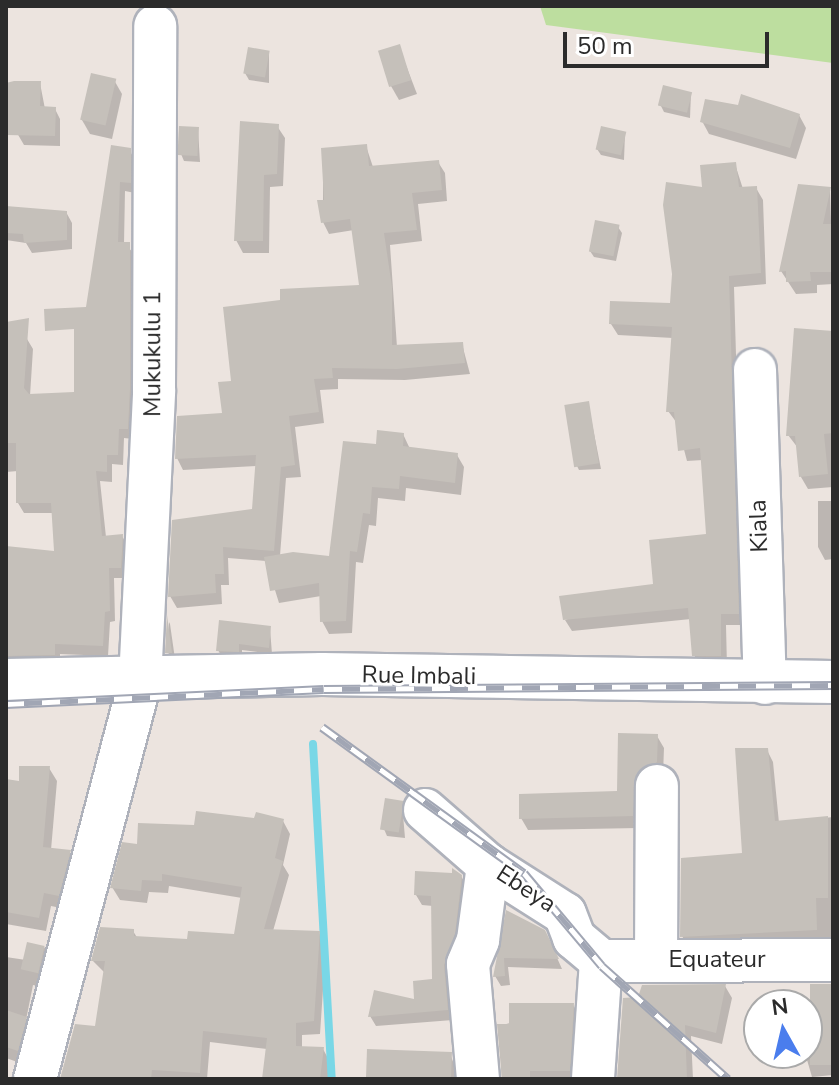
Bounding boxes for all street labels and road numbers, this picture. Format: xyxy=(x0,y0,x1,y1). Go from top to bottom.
street label: Mukukulu 1 xyxy=(139,291,167,417)
street label: Kiala xyxy=(744,499,774,553)
street label: Rue Imbali xyxy=(361,661,477,691)
street label: Ebeya xyxy=(491,859,561,919)
street label: Equateur xyxy=(668,946,766,974)

